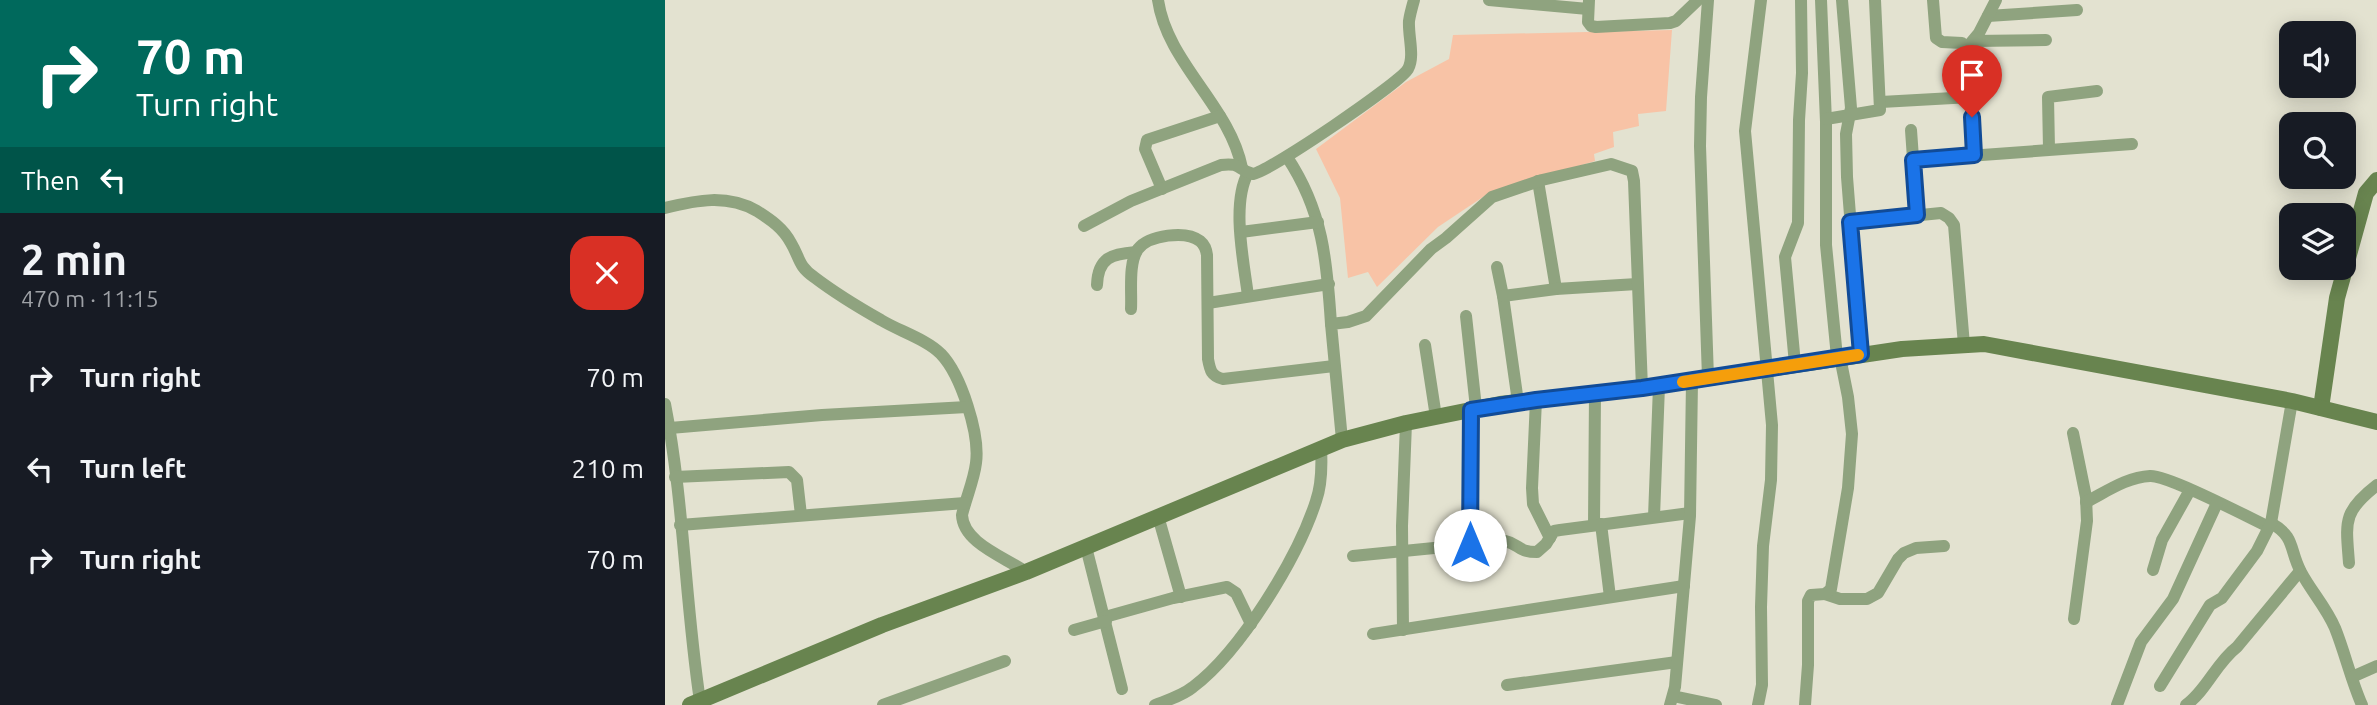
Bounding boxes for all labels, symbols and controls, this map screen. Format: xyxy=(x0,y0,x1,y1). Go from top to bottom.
map controls xyxy=(2279,21,2356,280)
button: sound xyxy=(2279,21,2356,98)
icon: right xyxy=(21,28,112,119)
text: 70 m xyxy=(136,28,245,83)
pin xyxy=(1942,45,2002,117)
icon: arrive xyxy=(1953,56,1991,94)
text: Turn right xyxy=(136,86,278,122)
button: search xyxy=(2279,112,2356,189)
icon: left xyxy=(94,161,132,199)
text: Then xyxy=(21,166,80,195)
button: layers xyxy=(2279,203,2356,280)
text: 2 min xyxy=(21,236,127,283)
button: close xyxy=(570,236,644,310)
text: 470 m · 11:15 xyxy=(21,286,159,311)
icon: right xyxy=(21,359,59,397)
text: Turn right xyxy=(80,363,201,392)
text: 70 m xyxy=(586,363,644,392)
icon: left xyxy=(21,450,59,488)
text: Turn left xyxy=(80,454,186,483)
text: 210 m xyxy=(572,454,644,483)
position arrow xyxy=(1433,508,1507,582)
icon: right xyxy=(21,541,59,579)
text: Turn right xyxy=(80,545,201,574)
text: 70 m xyxy=(586,545,644,574)

